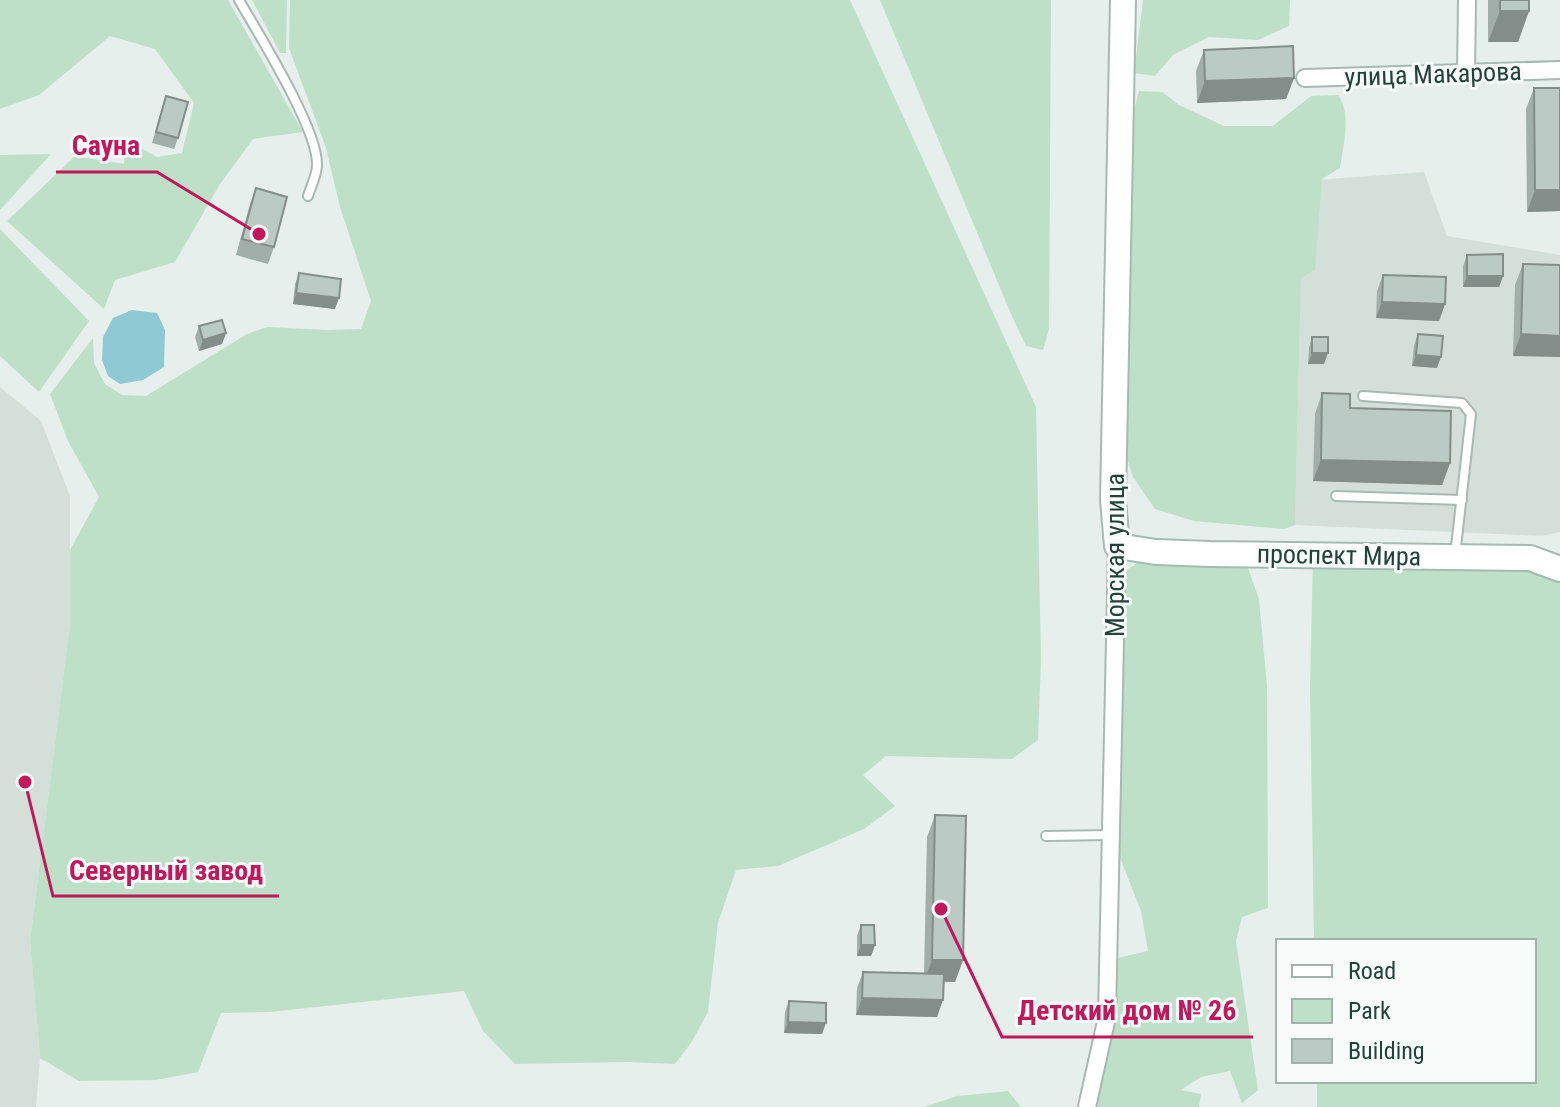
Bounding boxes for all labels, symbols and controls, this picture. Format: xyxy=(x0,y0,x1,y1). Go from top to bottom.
street label: улица Макарова xyxy=(1344,56,1522,92)
callout: Сауна xyxy=(56,120,157,172)
text: Сауна xyxy=(72,129,140,162)
street label: Морская улица xyxy=(1100,473,1130,637)
street label: проспект Мира xyxy=(1257,539,1421,571)
callout: Северный завод xyxy=(53,844,279,896)
text: Северный завод xyxy=(69,854,263,887)
legend xyxy=(1276,939,1536,1083)
text: Road xyxy=(1348,957,1396,985)
callout: Детский дом № 26 xyxy=(1002,985,1253,1037)
text: Детский дом № 26 xyxy=(1018,994,1236,1027)
text: Park xyxy=(1348,997,1391,1025)
text: Building xyxy=(1348,1037,1425,1065)

